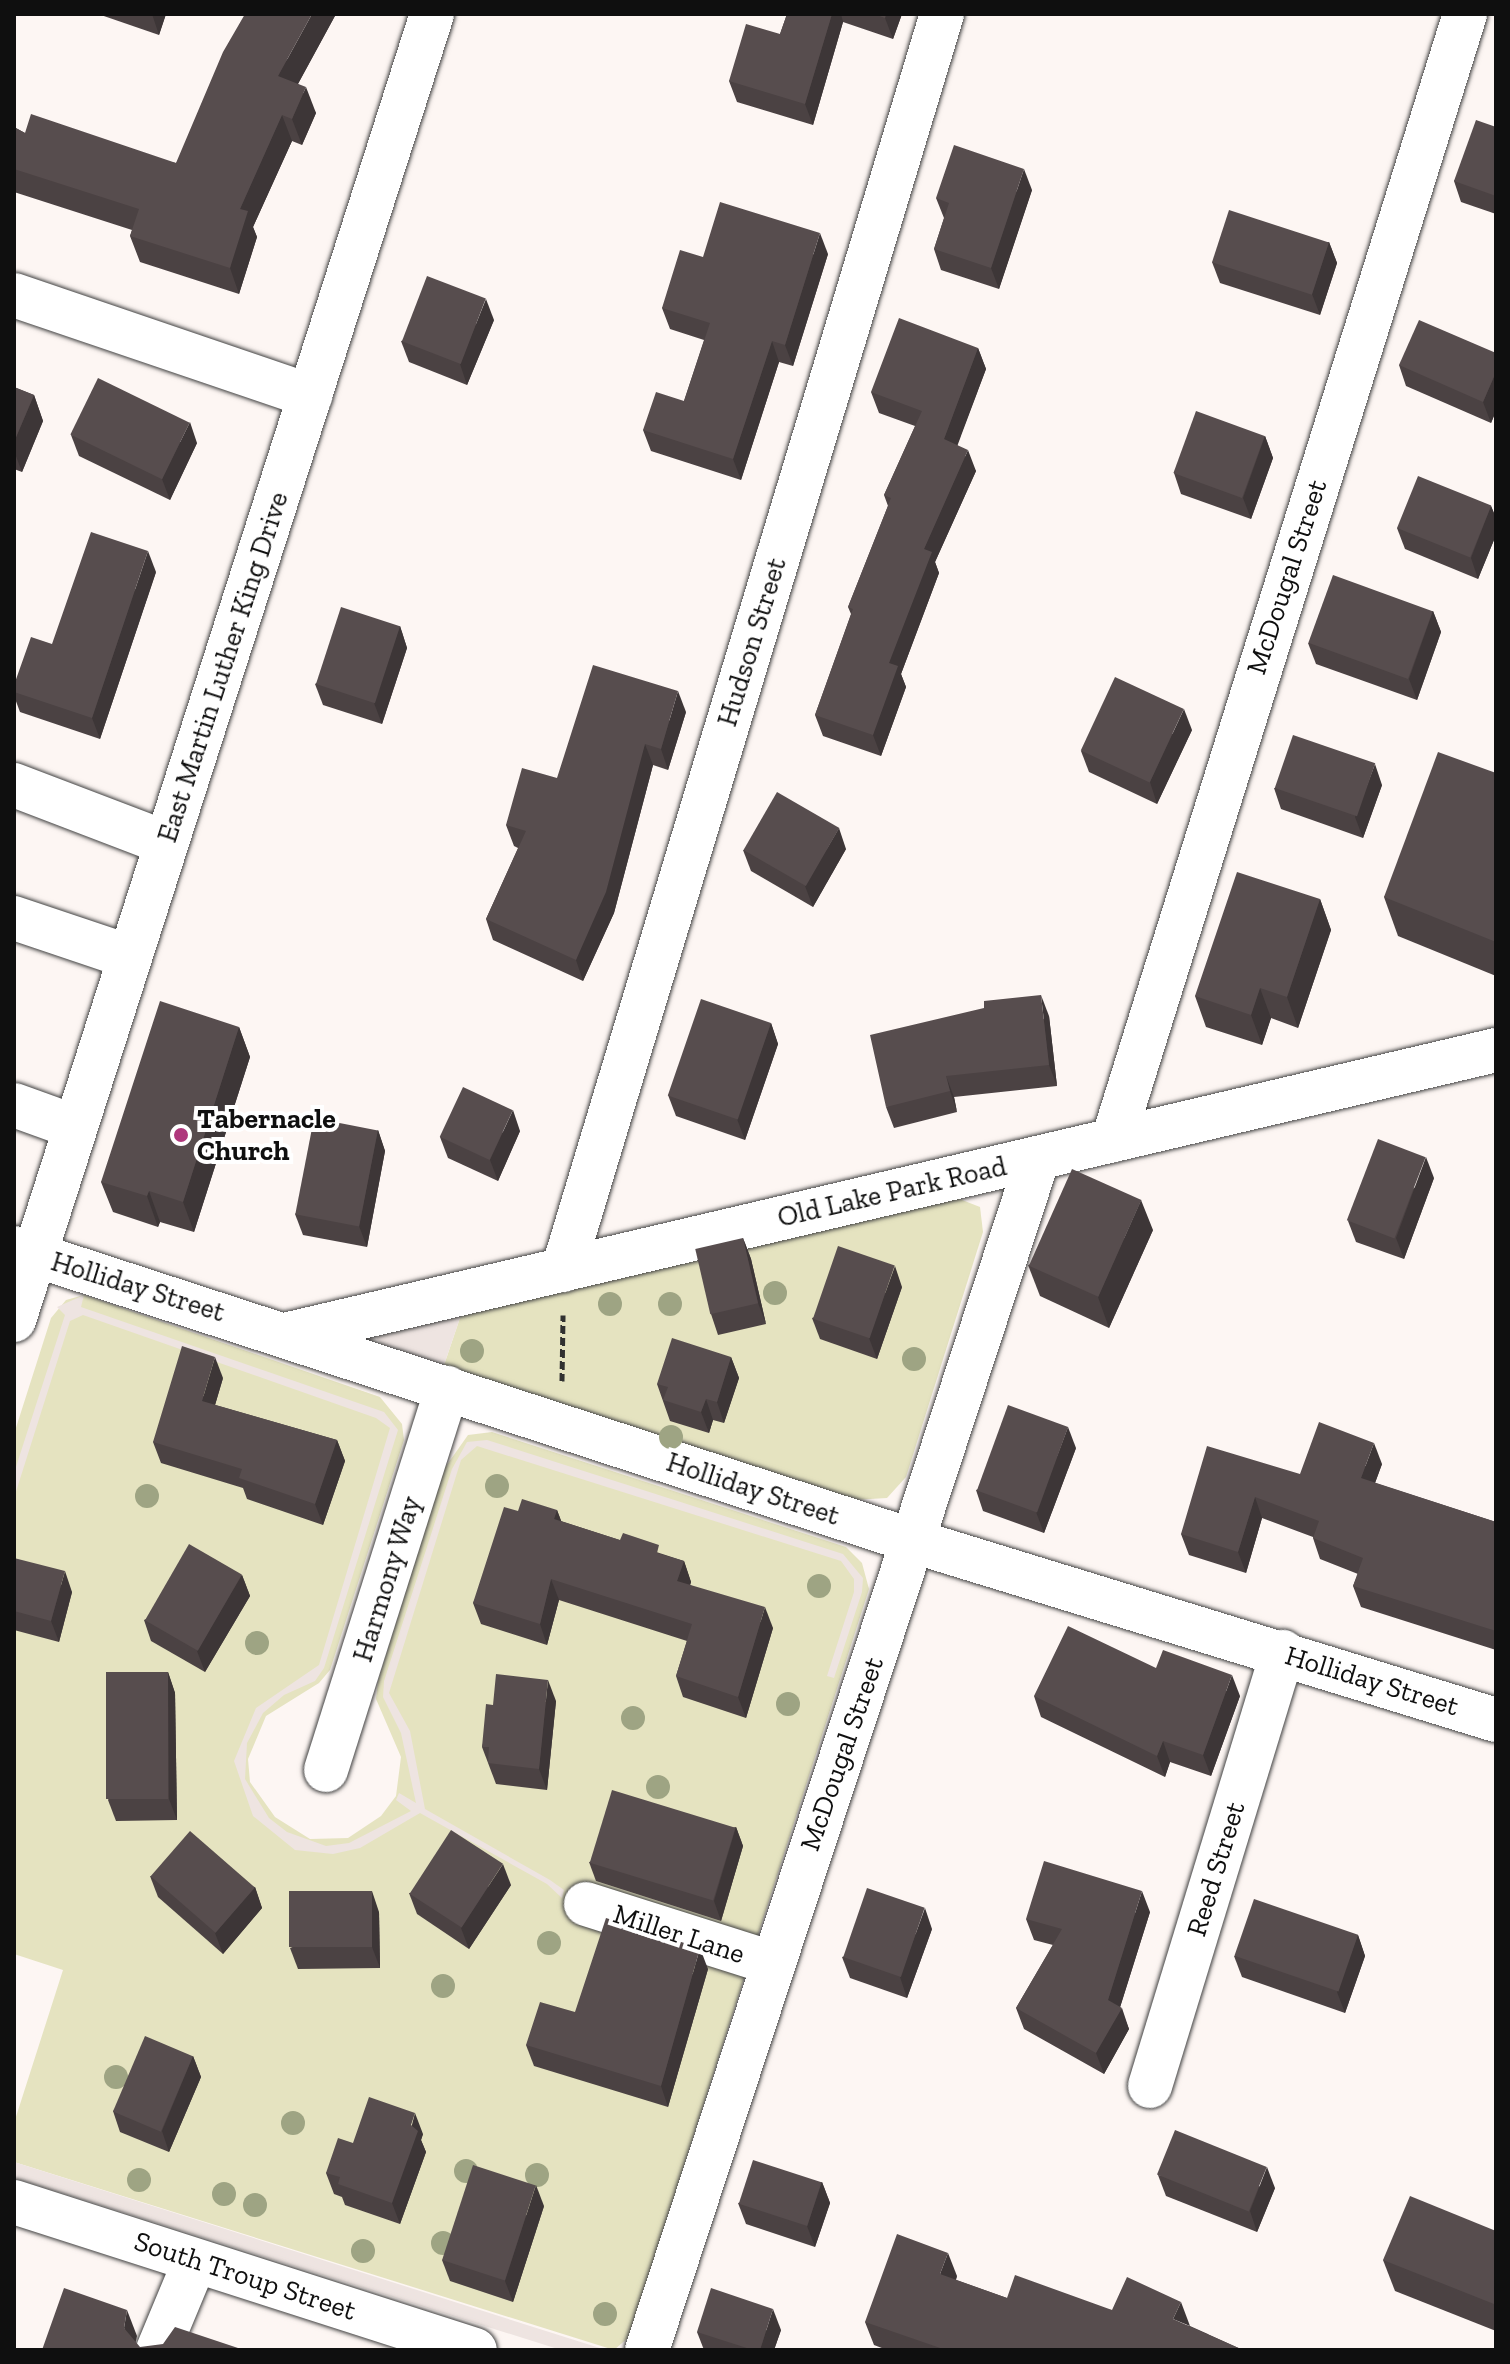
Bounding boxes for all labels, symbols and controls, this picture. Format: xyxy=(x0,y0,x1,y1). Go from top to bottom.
street label: McDougal Street xyxy=(1240,475,1334,679)
street label: East Martin Luther King Drive xyxy=(150,487,296,847)
street label: Hudson Street xyxy=(710,554,794,730)
place label: Tabernacle Church xyxy=(197,1102,336,1168)
marker: Tabernacle Church xyxy=(172,1126,190,1144)
street label: Old Lake Park Road xyxy=(774,1149,1010,1235)
street label: Holliday Street xyxy=(47,1245,229,1329)
street label: Holliday Street xyxy=(662,1445,844,1533)
street label: Harmony Way xyxy=(346,1491,428,1667)
street label: Holliday Street xyxy=(1281,1639,1463,1723)
street label: McDougal Street xyxy=(793,1653,891,1855)
street label: Reed Street xyxy=(1180,1798,1252,1940)
street label: Miller Lane xyxy=(609,1897,749,1971)
street label: South Troup Street xyxy=(130,2224,360,2328)

